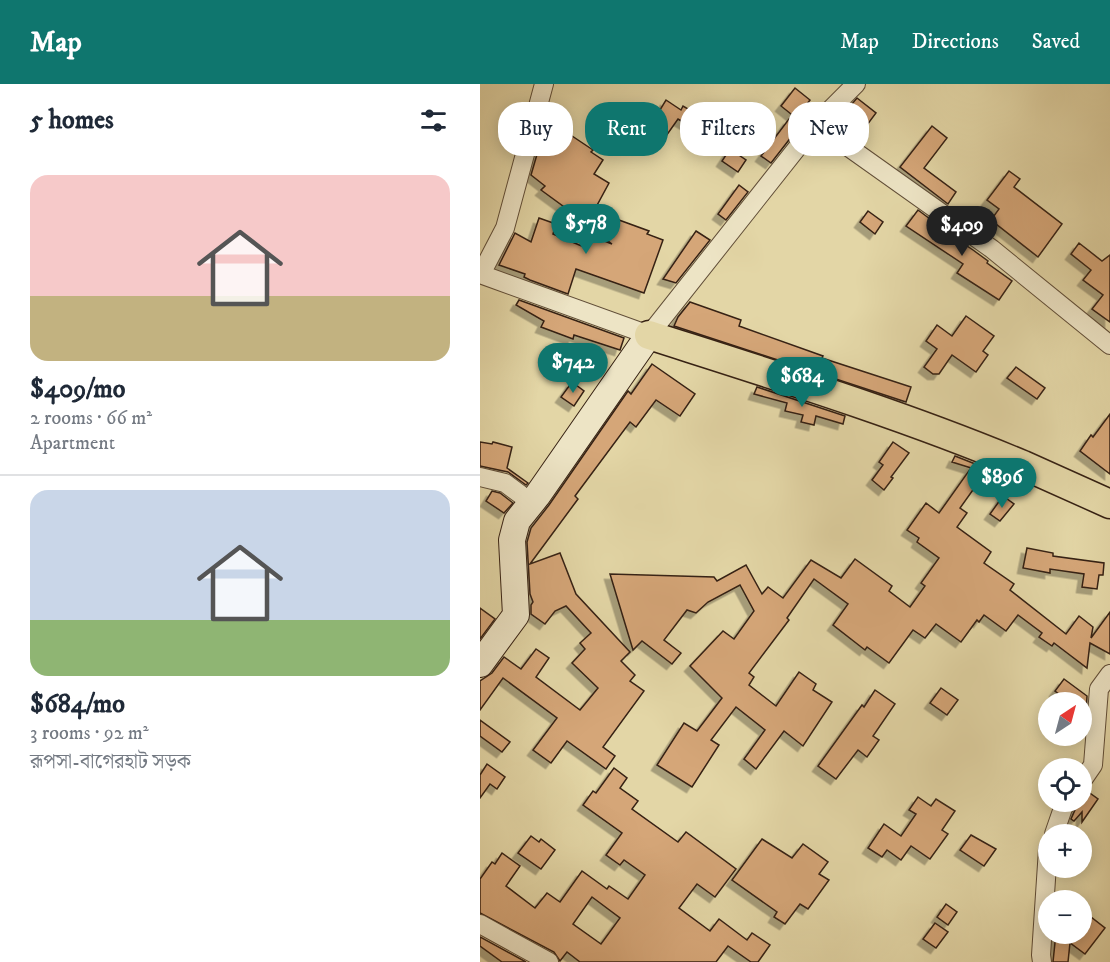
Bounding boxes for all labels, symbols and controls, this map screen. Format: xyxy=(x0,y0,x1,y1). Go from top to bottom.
text: Map xyxy=(30,25,82,60)
text: Map xyxy=(840,29,879,55)
text: Directions xyxy=(912,29,999,55)
text: Saved xyxy=(1032,29,1080,55)
chip: Buy xyxy=(498,102,573,156)
chip: Rent xyxy=(585,102,668,156)
chip: Filters xyxy=(680,102,776,156)
chip: New xyxy=(788,102,869,156)
text: 5 homes xyxy=(30,104,114,137)
icon: filters xyxy=(417,104,450,137)
pin: $578 xyxy=(550,204,622,255)
pin: $409 xyxy=(926,206,998,257)
text: $578 xyxy=(565,211,607,236)
text: $409 xyxy=(940,213,984,238)
icon: home xyxy=(186,214,294,322)
pin: $742 xyxy=(537,343,609,394)
text: $742 xyxy=(552,350,594,375)
pin: $684 xyxy=(766,357,838,408)
text: $684 xyxy=(781,364,823,389)
text: $409/mo xyxy=(30,373,125,406)
text: 2 rooms · 66 m² xyxy=(30,406,152,431)
text: Apartment xyxy=(30,431,115,456)
pin: $896 xyxy=(966,458,1038,509)
text: $896 xyxy=(981,465,1023,490)
icon: home xyxy=(186,529,294,637)
text: $684/mo xyxy=(30,688,125,721)
north arrow xyxy=(1038,692,1092,746)
map controls xyxy=(1038,692,1092,944)
text: 3 rooms · 92 m² xyxy=(30,721,149,746)
text: রূপসা-বাগেরহাট সড়ক xyxy=(30,750,191,775)
button: locate xyxy=(1038,758,1092,812)
button: + xyxy=(1038,824,1092,878)
button: − xyxy=(1038,890,1092,944)

